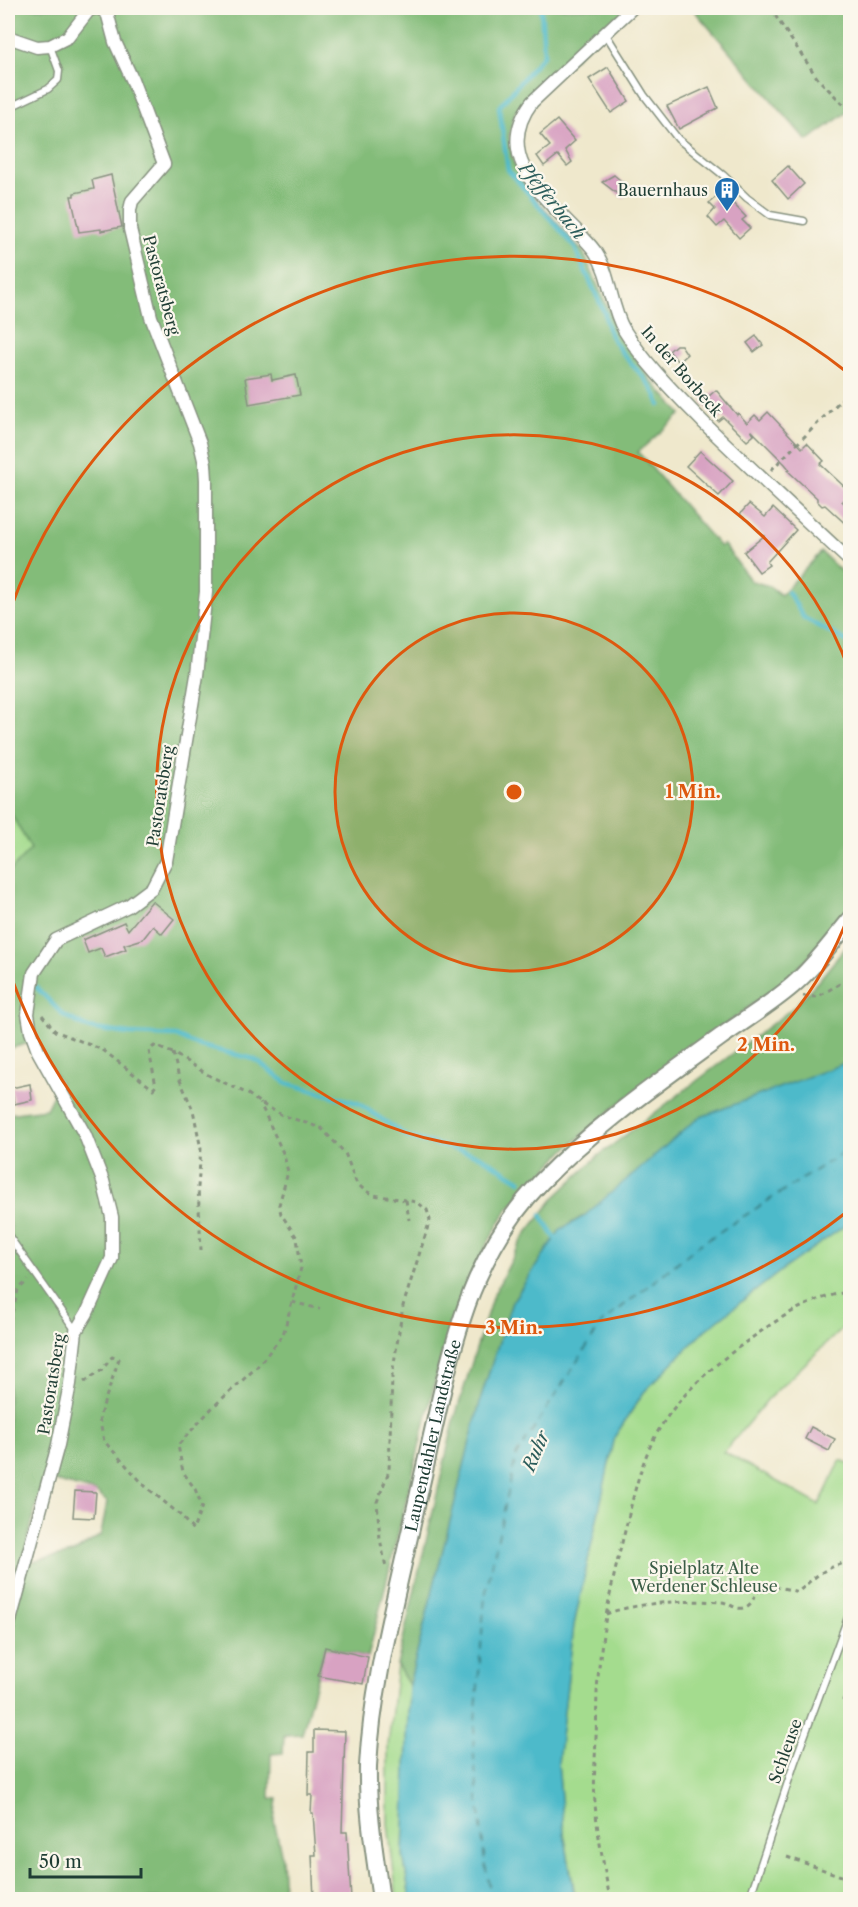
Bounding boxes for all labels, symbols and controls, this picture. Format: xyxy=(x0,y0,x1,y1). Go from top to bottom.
water label: Pfefferbach xyxy=(513,156,590,244)
building icon: Bauernhaus xyxy=(712,175,742,213)
place label: Bauernhaus xyxy=(618,180,708,200)
street label: Pastoratsberg xyxy=(139,233,185,338)
street label: In der Borbeck xyxy=(637,322,727,421)
street label: Pastoratsberg xyxy=(142,743,178,848)
text: 1 Min. xyxy=(665,781,721,803)
centre of rings xyxy=(504,782,524,802)
text: 2 Min. xyxy=(737,1034,795,1056)
text: 3 Min. xyxy=(485,1317,543,1339)
street label: Pastoratsberg xyxy=(33,1331,69,1436)
street label: Laupendahler Landstraße xyxy=(401,1337,465,1534)
water label: Ruhr xyxy=(517,1426,555,1476)
park label: Spielplatz Alte Werdener Schleuse xyxy=(629,1558,778,1596)
street label: Schleuse xyxy=(764,1716,806,1786)
scale bar xyxy=(30,1841,141,1879)
text: 50 m xyxy=(39,1851,82,1873)

